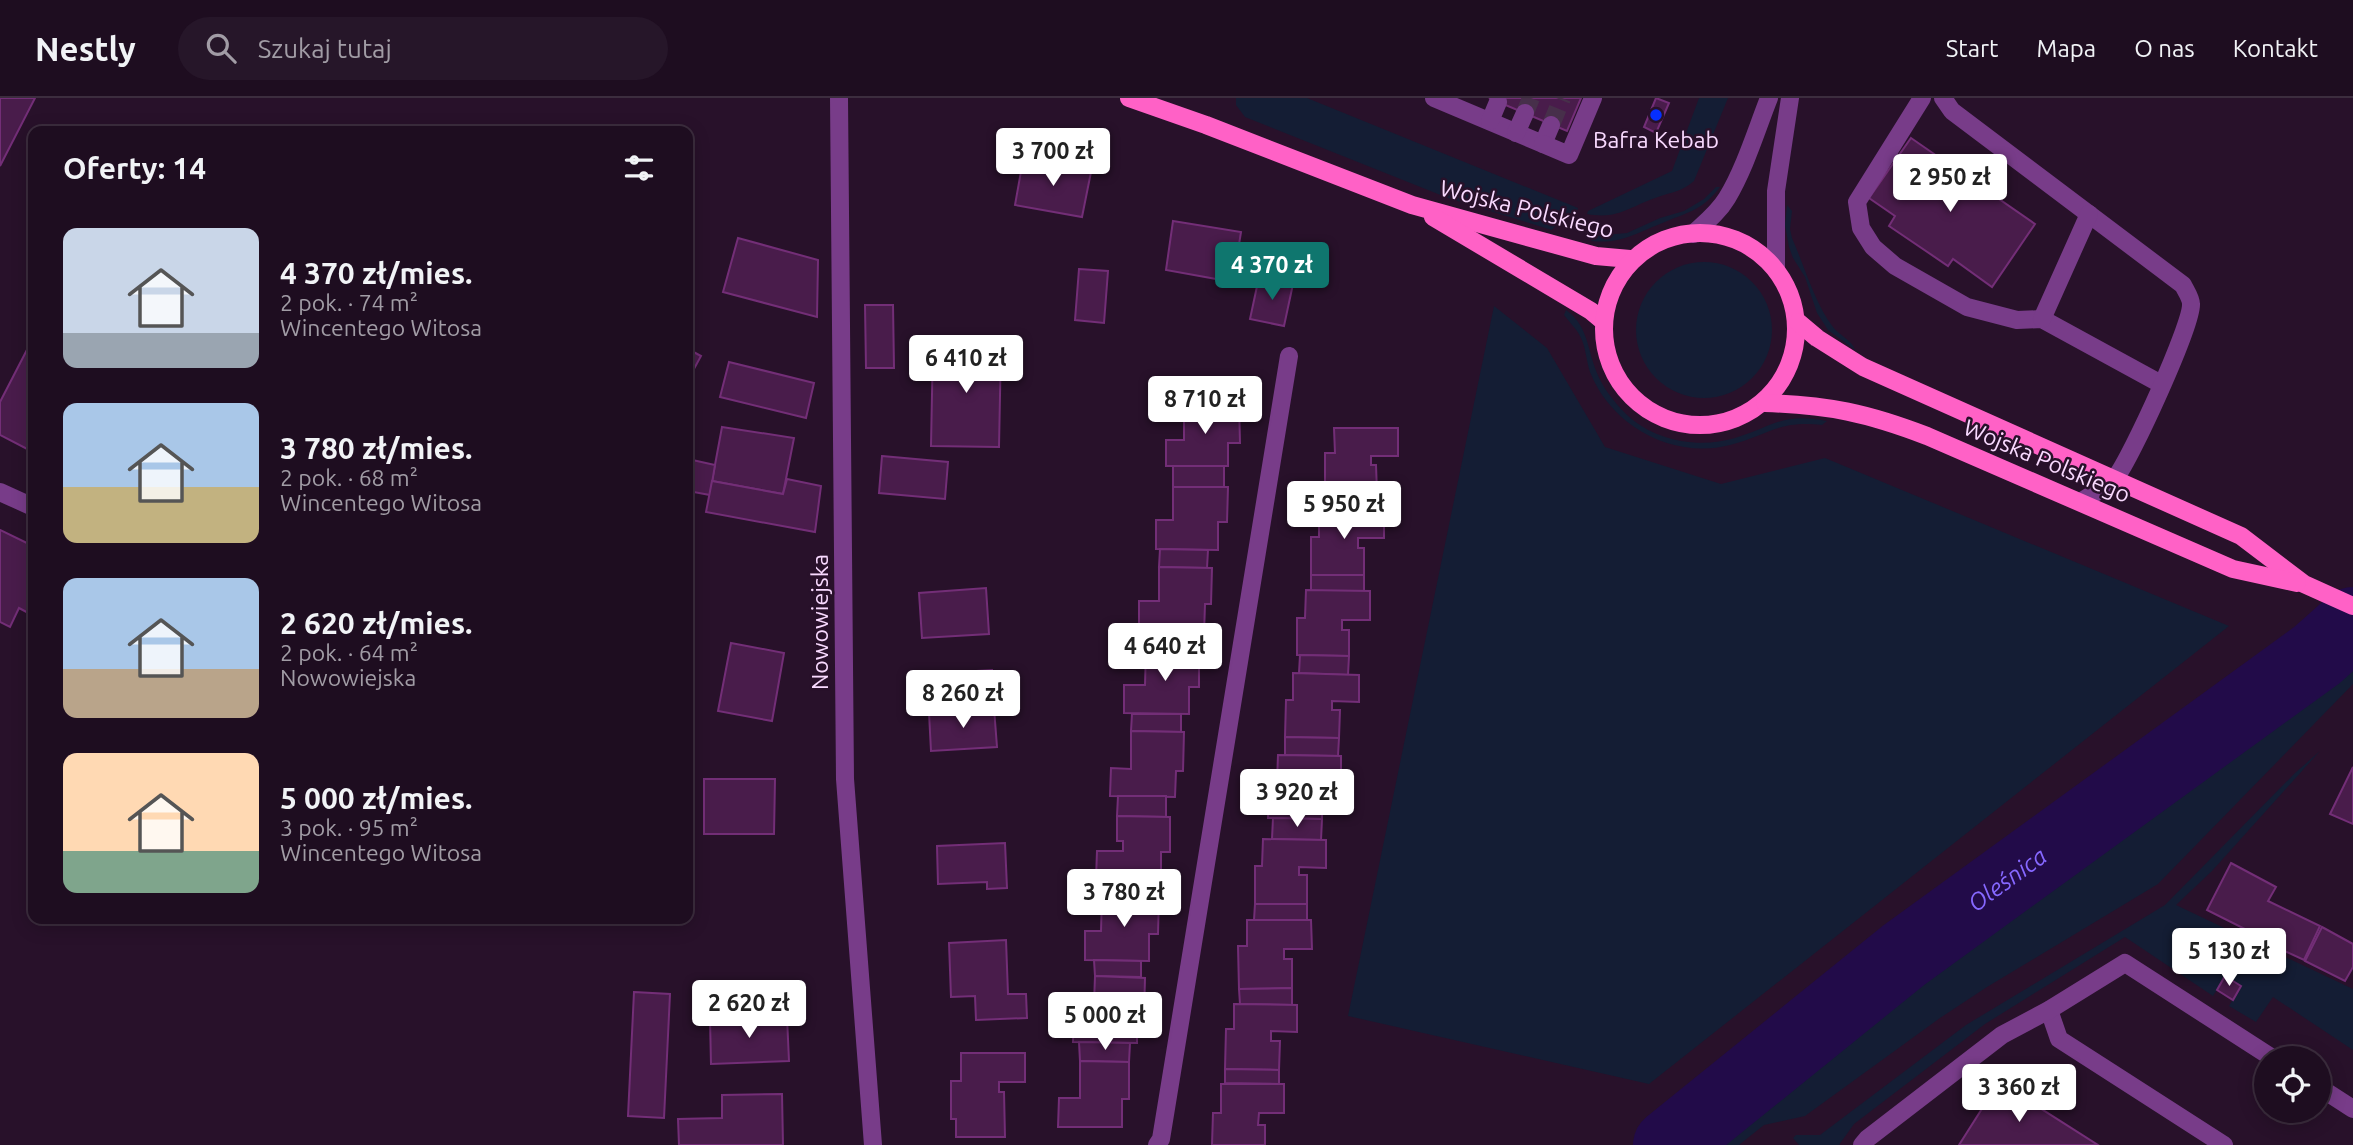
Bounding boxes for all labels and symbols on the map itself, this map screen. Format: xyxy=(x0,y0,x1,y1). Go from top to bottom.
marker: Bafra Kebab xyxy=(1648,107,1664,123)
place label: Bafra Kebab xyxy=(1593,127,1719,152)
pin: 3 700 zł xyxy=(981,129,1125,188)
pin: 2 950 zł xyxy=(1878,155,2022,214)
street label: Wojska Polskiego xyxy=(1438,175,1617,242)
pin: 4 370 zł xyxy=(1200,242,1344,302)
pin: 6 410 zł xyxy=(894,336,1038,395)
pin: 8 710 zł xyxy=(1133,376,1277,436)
street label: Wojska Polskiego xyxy=(1960,414,2134,507)
pin: 5 950 zł xyxy=(1272,482,1416,541)
street label: Nowowiejska xyxy=(807,554,832,690)
pin: 4 640 zł xyxy=(1093,624,1237,683)
pin: 8 260 zł xyxy=(891,670,1035,730)
pin: 3 920 zł xyxy=(1225,770,1369,829)
water label: Oleśnica xyxy=(1963,842,2052,917)
pin: 3 780 zł xyxy=(1052,870,1196,929)
pin: 5 130 zł xyxy=(2157,928,2301,988)
pin: 2 620 zł xyxy=(677,981,821,1040)
pin: 5 000 zł xyxy=(1033,992,1177,1052)
pin: 3 360 zł xyxy=(1947,1065,2091,1124)

